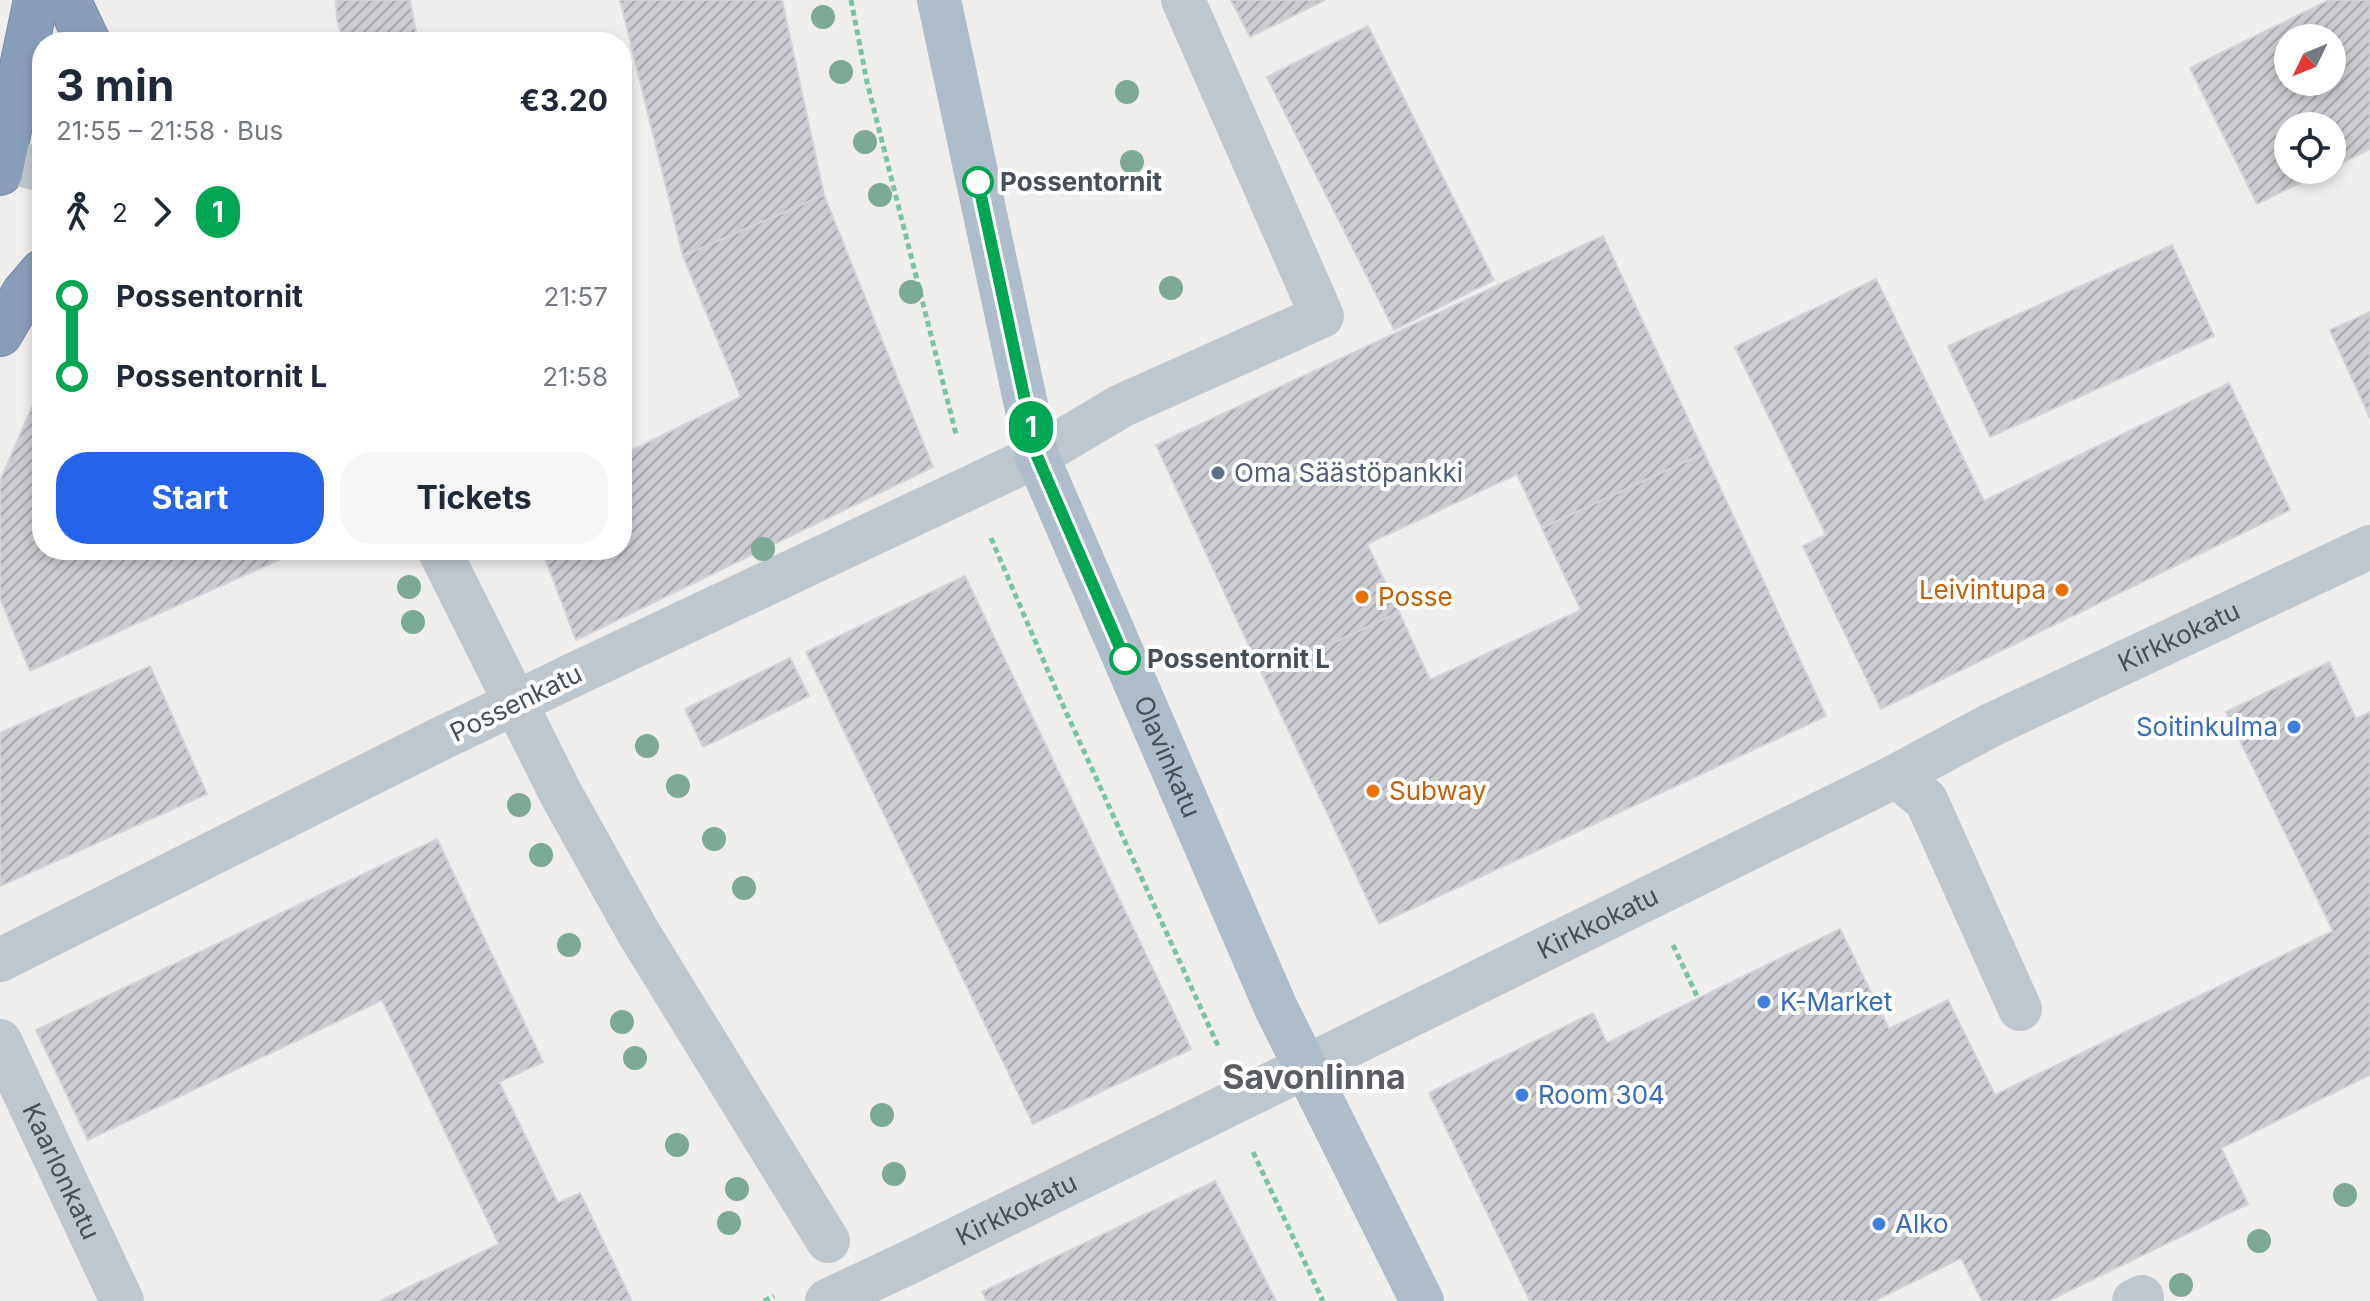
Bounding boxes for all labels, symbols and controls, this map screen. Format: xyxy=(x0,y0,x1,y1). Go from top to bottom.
north arrow xyxy=(2274,24,2346,96)
map controls xyxy=(2274,24,2346,184)
text: 3 min xyxy=(56,58,174,112)
text: €3.20 xyxy=(520,82,608,118)
button: locate xyxy=(2274,112,2346,184)
text: 21:55 – 21:58 · Bus xyxy=(56,115,283,146)
place label: Possentornit xyxy=(1000,166,1163,197)
marker: Possentornit xyxy=(963,167,993,197)
icon: walk xyxy=(56,190,100,234)
icon: forward xyxy=(140,190,184,234)
text: 1 xyxy=(212,195,224,229)
text: 2 xyxy=(112,197,128,228)
text: Possentornit xyxy=(116,278,303,314)
text: 21:57 xyxy=(544,281,608,312)
text: Possentornit L xyxy=(116,358,327,394)
text: 21:58 xyxy=(542,361,608,392)
line badge: 1 xyxy=(1005,401,1057,453)
text: 1 xyxy=(1025,410,1037,444)
button: Start xyxy=(56,452,324,544)
button: Tickets xyxy=(340,452,608,544)
place label: Oma Säästöpankki xyxy=(1234,457,1463,488)
marker: Oma Säästöpankki xyxy=(1209,464,1227,482)
place label: Leivintupa xyxy=(1919,574,2046,605)
place label: Posse xyxy=(1378,581,1453,612)
marker: Leivintupa xyxy=(2053,581,2071,599)
marker: Posse xyxy=(1353,588,1371,606)
street label: Kirkkokatu xyxy=(2113,594,2244,678)
place label: Possentornit L xyxy=(1147,643,1330,674)
marker: Possentornit L xyxy=(1110,644,1140,674)
street label: Possenkatu xyxy=(445,657,587,748)
street label: Olavinkatu xyxy=(1128,691,1208,822)
place label: Soitinkulma xyxy=(2136,711,2278,742)
marker: Soitinkulma xyxy=(2285,718,2303,736)
place label: Subway xyxy=(1389,775,1487,806)
marker: Subway xyxy=(1364,782,1382,800)
street label: Kirkkokatu xyxy=(1532,880,1663,965)
place label: K-Market xyxy=(1780,986,1892,1017)
marker: K-Market xyxy=(1755,993,1773,1011)
district label: Savonlinna xyxy=(1222,1056,1406,1097)
place label: Room 304 xyxy=(1538,1079,1665,1110)
marker: Room 304 xyxy=(1513,1086,1531,1104)
street label: Kaarlonkatu xyxy=(16,1098,107,1244)
street label: Kirkkokatu xyxy=(951,1166,1082,1252)
place label: Alko xyxy=(1895,1208,1949,1239)
marker: Alko xyxy=(1870,1215,1888,1233)

